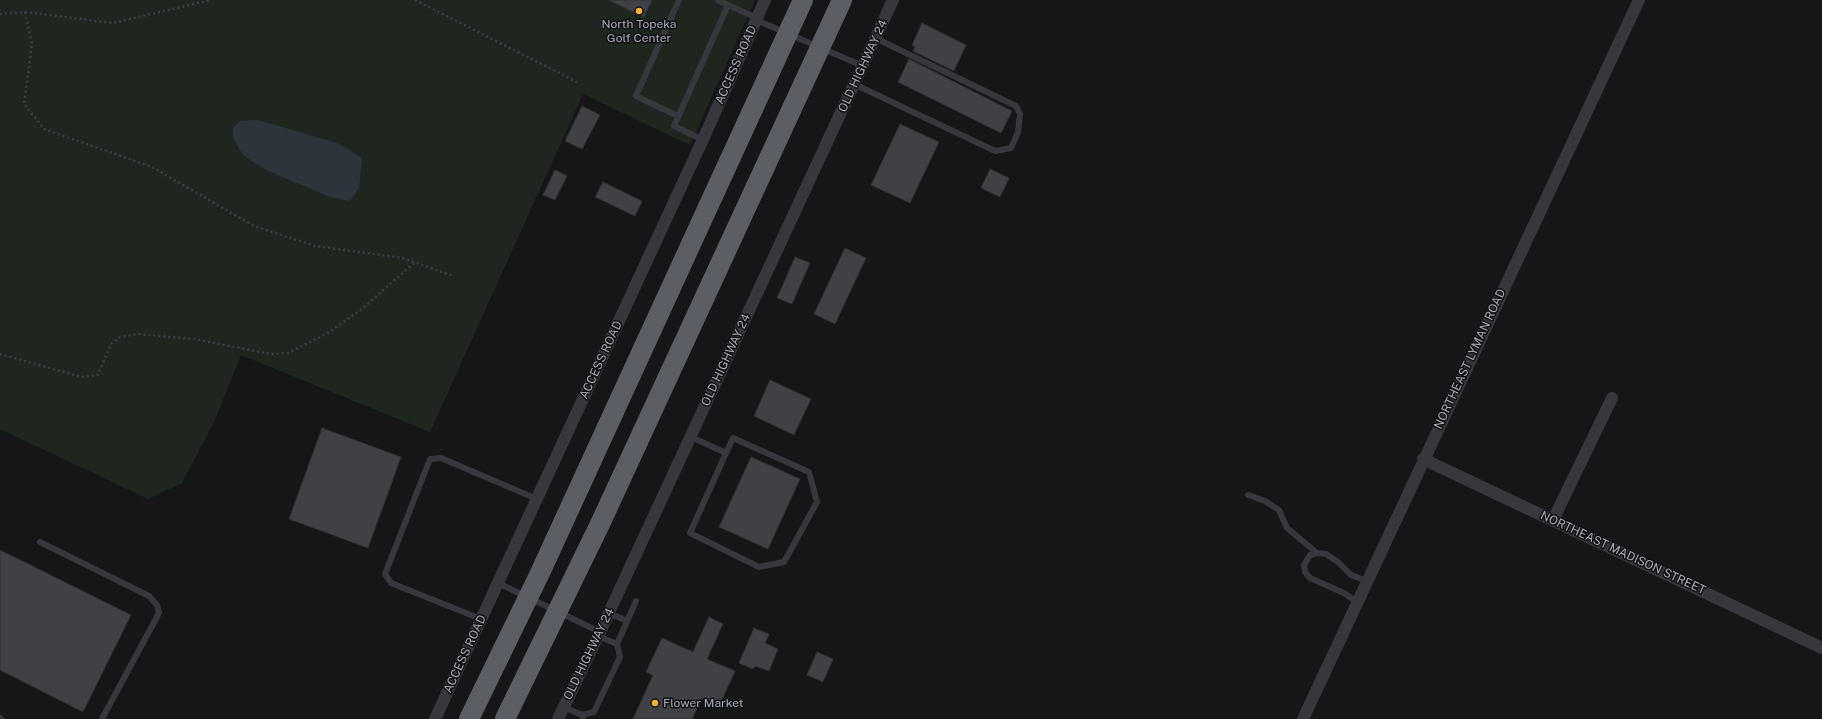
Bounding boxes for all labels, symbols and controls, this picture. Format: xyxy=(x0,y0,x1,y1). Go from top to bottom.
marker: North Topeka Golf Center xyxy=(634,6,644,16)
place label: North Topeka Golf Center xyxy=(601,17,677,45)
street label: OLD HIGHWAY 24 xyxy=(835,18,891,114)
street label: ACCESS ROAD xyxy=(712,24,760,106)
street label: NORTHEAST LYMAN ROAD xyxy=(1431,287,1509,431)
street label: OLD HIGHWAY 24 xyxy=(698,312,754,408)
street label: ACCESS ROAD xyxy=(577,319,625,401)
street label: NORTHEAST MADISON STREET xyxy=(1538,508,1708,598)
street label: OLD HIGHWAY 24 xyxy=(561,606,617,702)
street label: ACCESS ROAD xyxy=(441,613,489,695)
place label: Flower Market xyxy=(663,696,743,710)
marker: Flower Market xyxy=(650,698,660,708)

